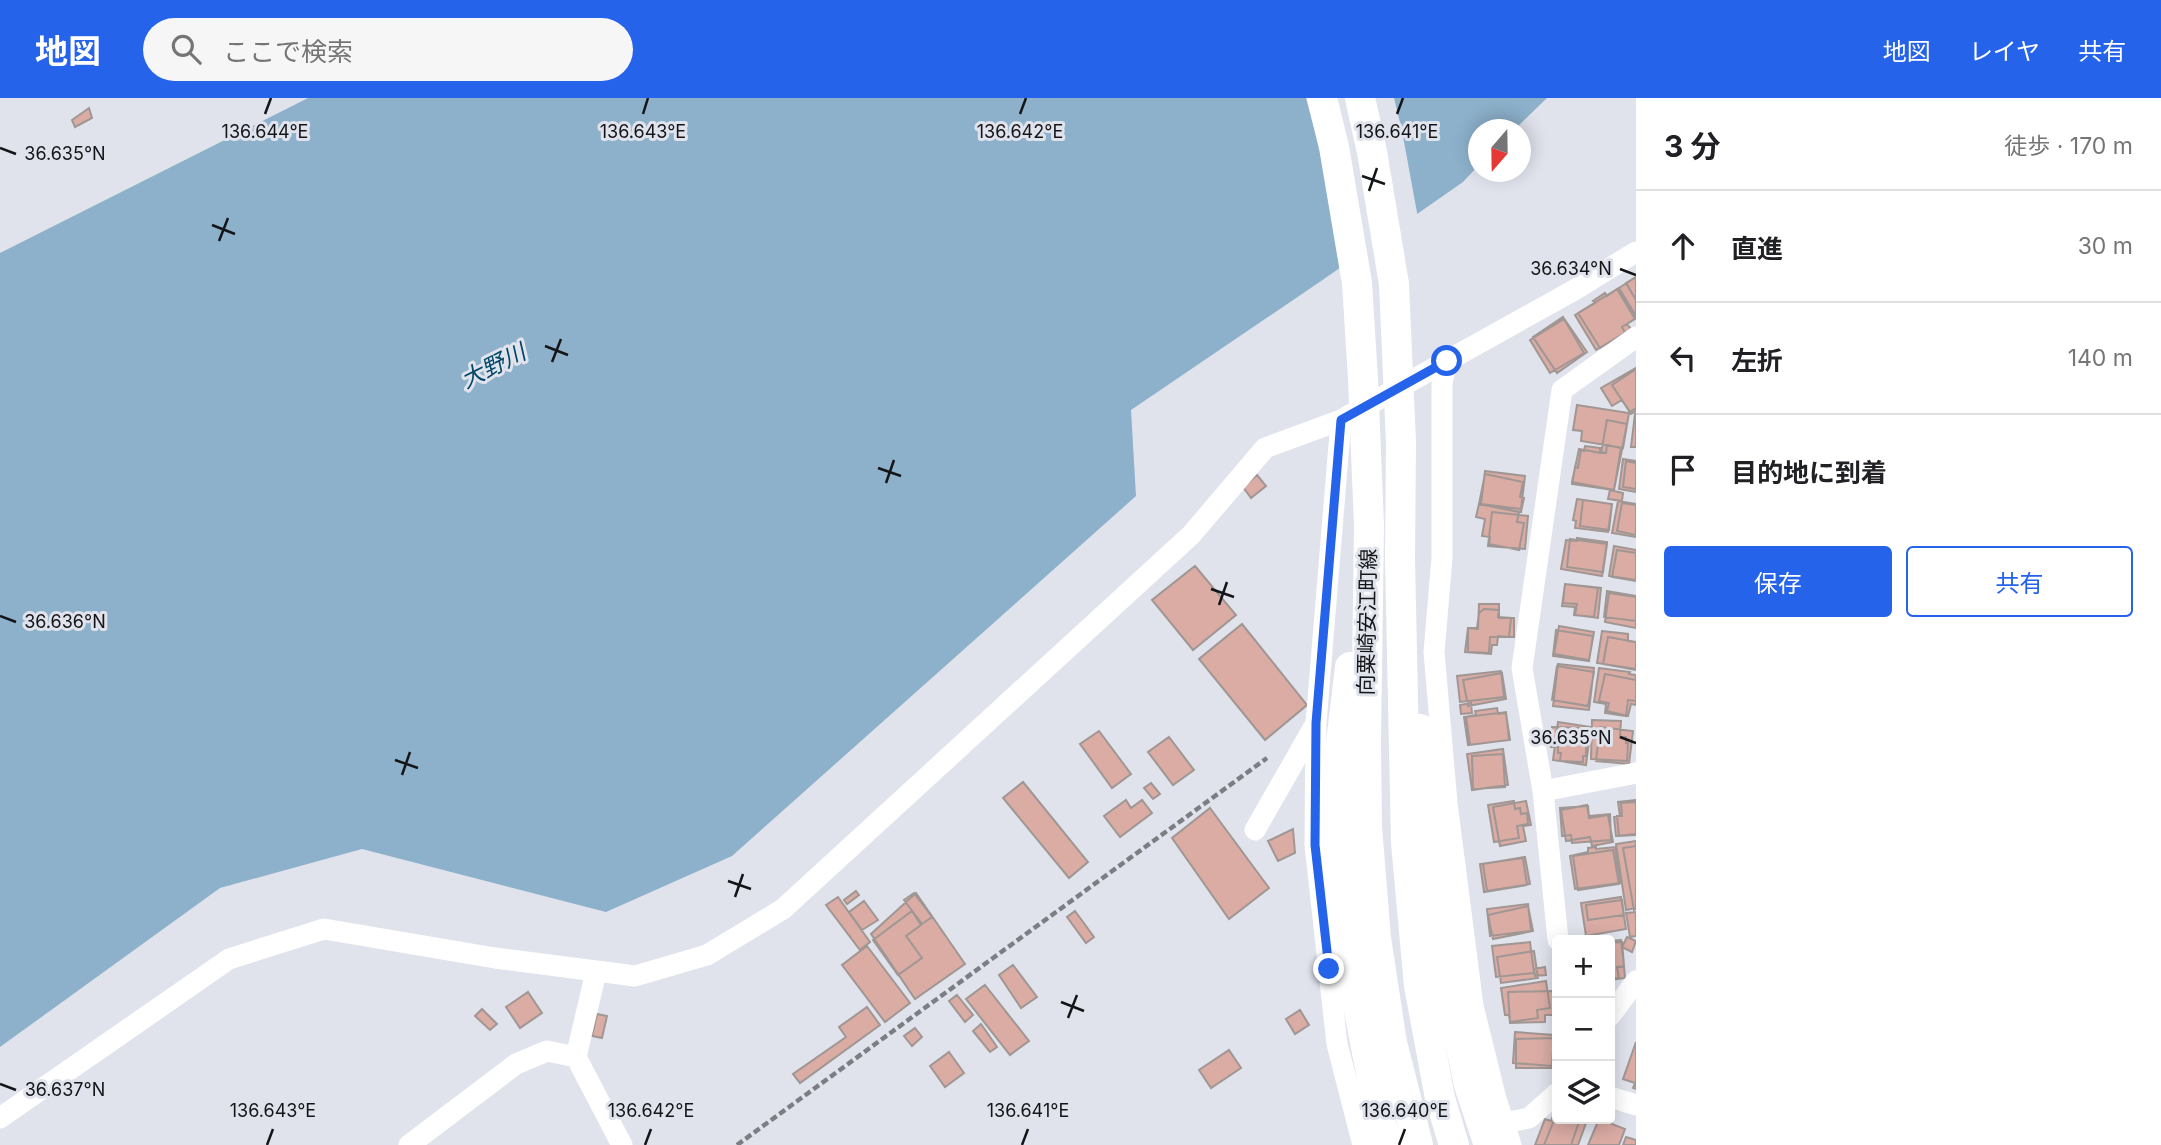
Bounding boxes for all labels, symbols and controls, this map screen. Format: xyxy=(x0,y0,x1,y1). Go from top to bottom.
search box xyxy=(143,18,633,81)
icon: search xyxy=(167,30,205,68)
text: 地図 xyxy=(35,31,101,71)
text: ここで検索 xyxy=(223,36,353,67)
text: 地図 xyxy=(1883,37,1931,66)
text: レイヤ xyxy=(1969,37,2040,66)
text: 共有 xyxy=(2078,37,2126,66)
north arrow xyxy=(1468,119,1531,182)
text: 136.644°E xyxy=(222,121,308,142)
text: 136.643°E xyxy=(600,121,686,142)
text: 136.642°E xyxy=(977,121,1063,142)
text: 136.641°E xyxy=(1356,121,1438,142)
text: 3 分 xyxy=(1664,128,1720,164)
text: 徒歩 · 170 m xyxy=(2004,132,2133,160)
text: 36.635°N xyxy=(24,143,106,164)
icon: ahead xyxy=(1664,227,1702,265)
text: 30 m xyxy=(2078,232,2133,260)
text: 直進 xyxy=(1731,233,1783,264)
text: 36.634°N xyxy=(1530,258,1612,279)
water label: 大野川 xyxy=(456,337,533,394)
icon: left xyxy=(1664,339,1702,377)
text: 140 m xyxy=(2068,344,2133,372)
route start xyxy=(1431,345,1462,376)
text: 左折 xyxy=(1731,345,1783,376)
icon: arrive xyxy=(1664,451,1702,489)
text: 目的地に到着 xyxy=(1731,457,1887,488)
button: 保存 xyxy=(1664,546,1892,617)
button: 共有 xyxy=(1906,546,2133,617)
street label: 向粟崎安江町線 xyxy=(1353,548,1381,696)
text: 36.636°N xyxy=(24,611,106,632)
text: 36.635°N xyxy=(1530,727,1612,748)
map controls xyxy=(1552,935,1615,1124)
button: + xyxy=(1552,935,1615,998)
route end xyxy=(1313,953,1344,984)
button: − xyxy=(1552,998,1615,1061)
button: layers xyxy=(1552,1061,1615,1124)
text: 36.637°N xyxy=(25,1079,105,1100)
text: 136.643°E xyxy=(230,1100,316,1121)
text: 136.642°E xyxy=(608,1100,694,1121)
text: 136.641°E xyxy=(987,1100,1069,1121)
text: 136.640°E xyxy=(1362,1100,1448,1121)

